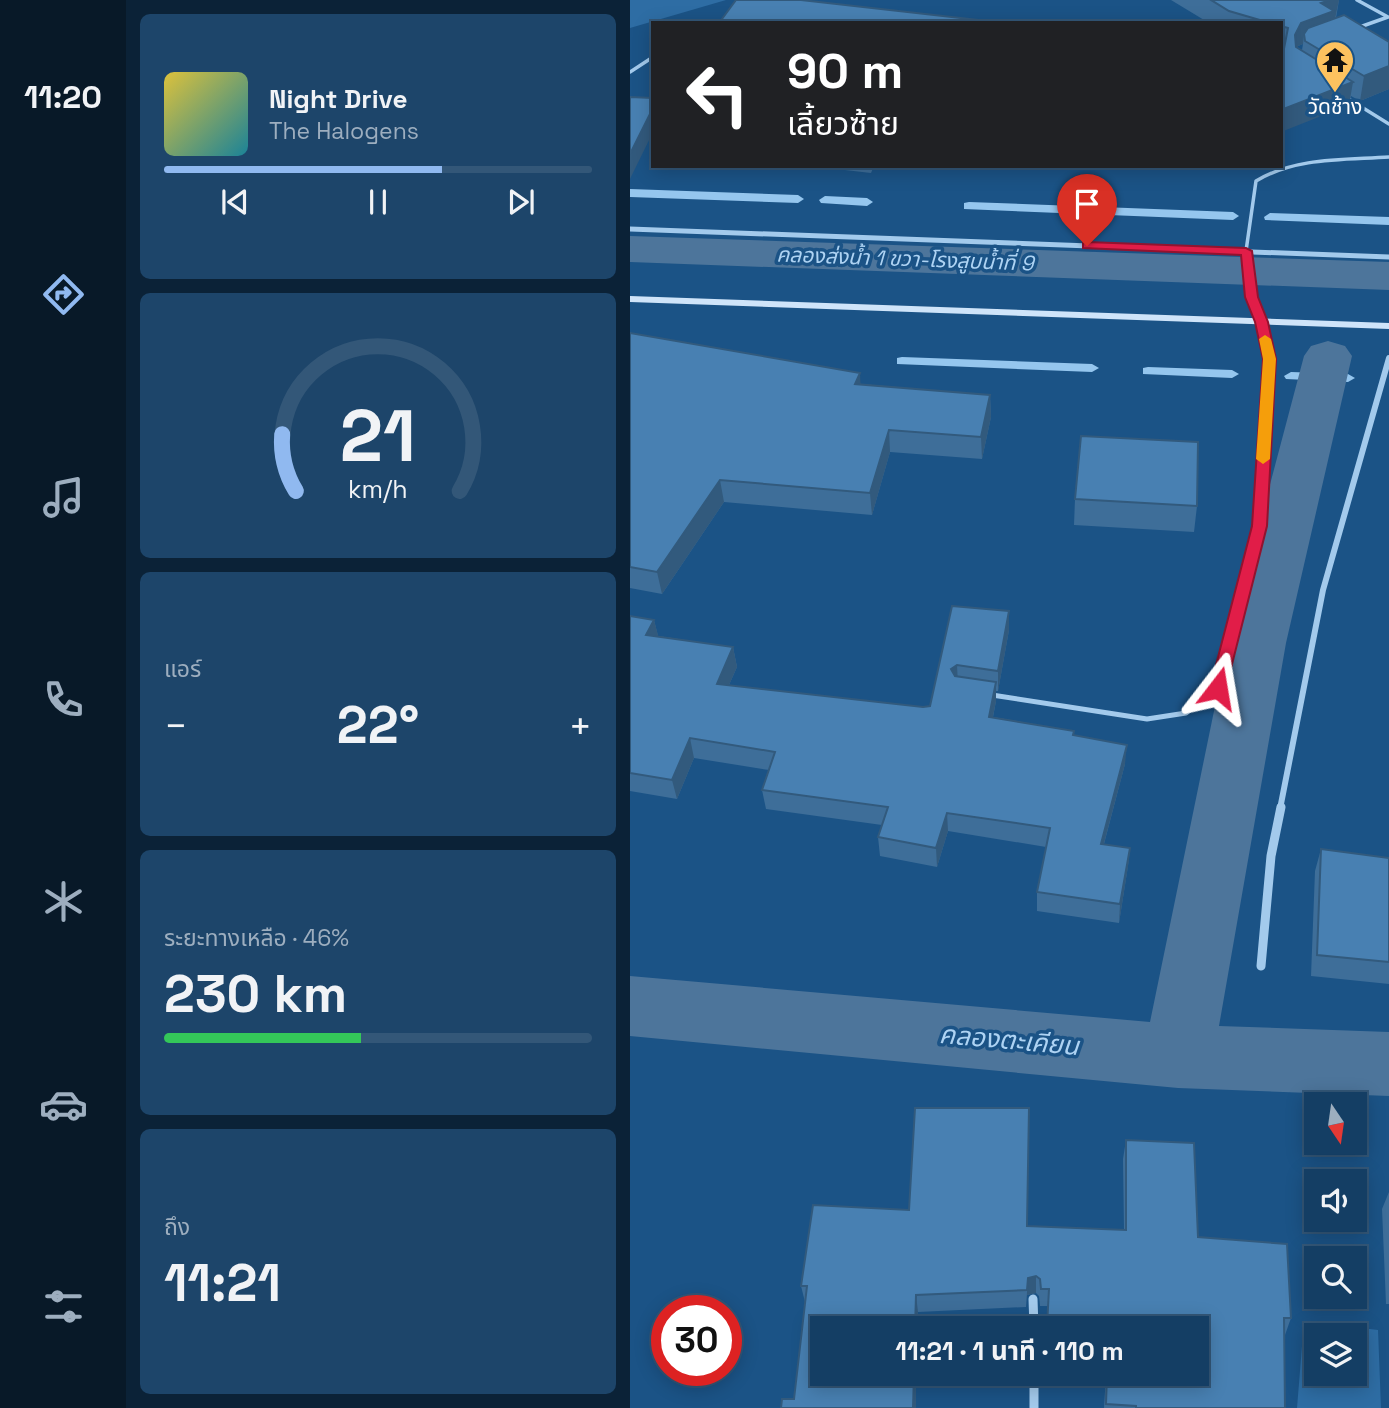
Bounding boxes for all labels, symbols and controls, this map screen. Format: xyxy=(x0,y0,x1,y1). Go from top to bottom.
temple icon: วัดช้าง xyxy=(1314,39,1356,94)
text: 90 m xyxy=(787,40,903,102)
icon: left xyxy=(672,49,763,140)
text: 11:20 xyxy=(24,77,102,117)
text: Night Drive xyxy=(269,82,407,116)
place label: วัดช้าง xyxy=(1308,93,1362,120)
text: เลี้ยวซ้าย xyxy=(787,104,899,144)
text: The Halogens xyxy=(269,116,419,146)
pin xyxy=(1057,174,1117,246)
icon: previous xyxy=(216,183,254,221)
icon: pause xyxy=(359,183,397,221)
icon: next xyxy=(502,183,540,221)
icon: arrive xyxy=(1068,185,1106,223)
water label: คลองส่งน้ำ 1 ขวา-โรงสูบน้ำที่ 9 xyxy=(776,240,1036,277)
icon: directions xyxy=(39,270,88,319)
text: 21 xyxy=(340,390,416,483)
icon: music xyxy=(39,473,88,522)
text: km/h xyxy=(348,473,408,505)
position arrow xyxy=(1181,651,1255,725)
text: แอร์ xyxy=(164,654,201,684)
icon: phone xyxy=(39,675,88,724)
text: 22° xyxy=(337,692,419,758)
text: − xyxy=(164,702,188,750)
text: + xyxy=(568,702,592,750)
icon: climate xyxy=(39,877,88,926)
text: ระยะทางเหลือ · 46% xyxy=(164,923,349,953)
text: 230 km xyxy=(164,961,347,1027)
water label: คลองตะเคียน xyxy=(938,1017,1082,1063)
icon: car xyxy=(39,1080,88,1129)
north arrow xyxy=(1304,1092,1367,1155)
map controls xyxy=(1304,1092,1367,1386)
button: sound xyxy=(1304,1169,1367,1232)
text: ถึง xyxy=(164,1212,190,1242)
button: search xyxy=(1304,1246,1367,1309)
text: 11:21 xyxy=(164,1250,281,1316)
icon: filters xyxy=(39,1282,88,1331)
speed limit sign: 30 xyxy=(651,1295,742,1386)
button: layers xyxy=(1304,1323,1367,1386)
text: 11:21 · 1 นาที · 110 m xyxy=(895,1334,1124,1368)

